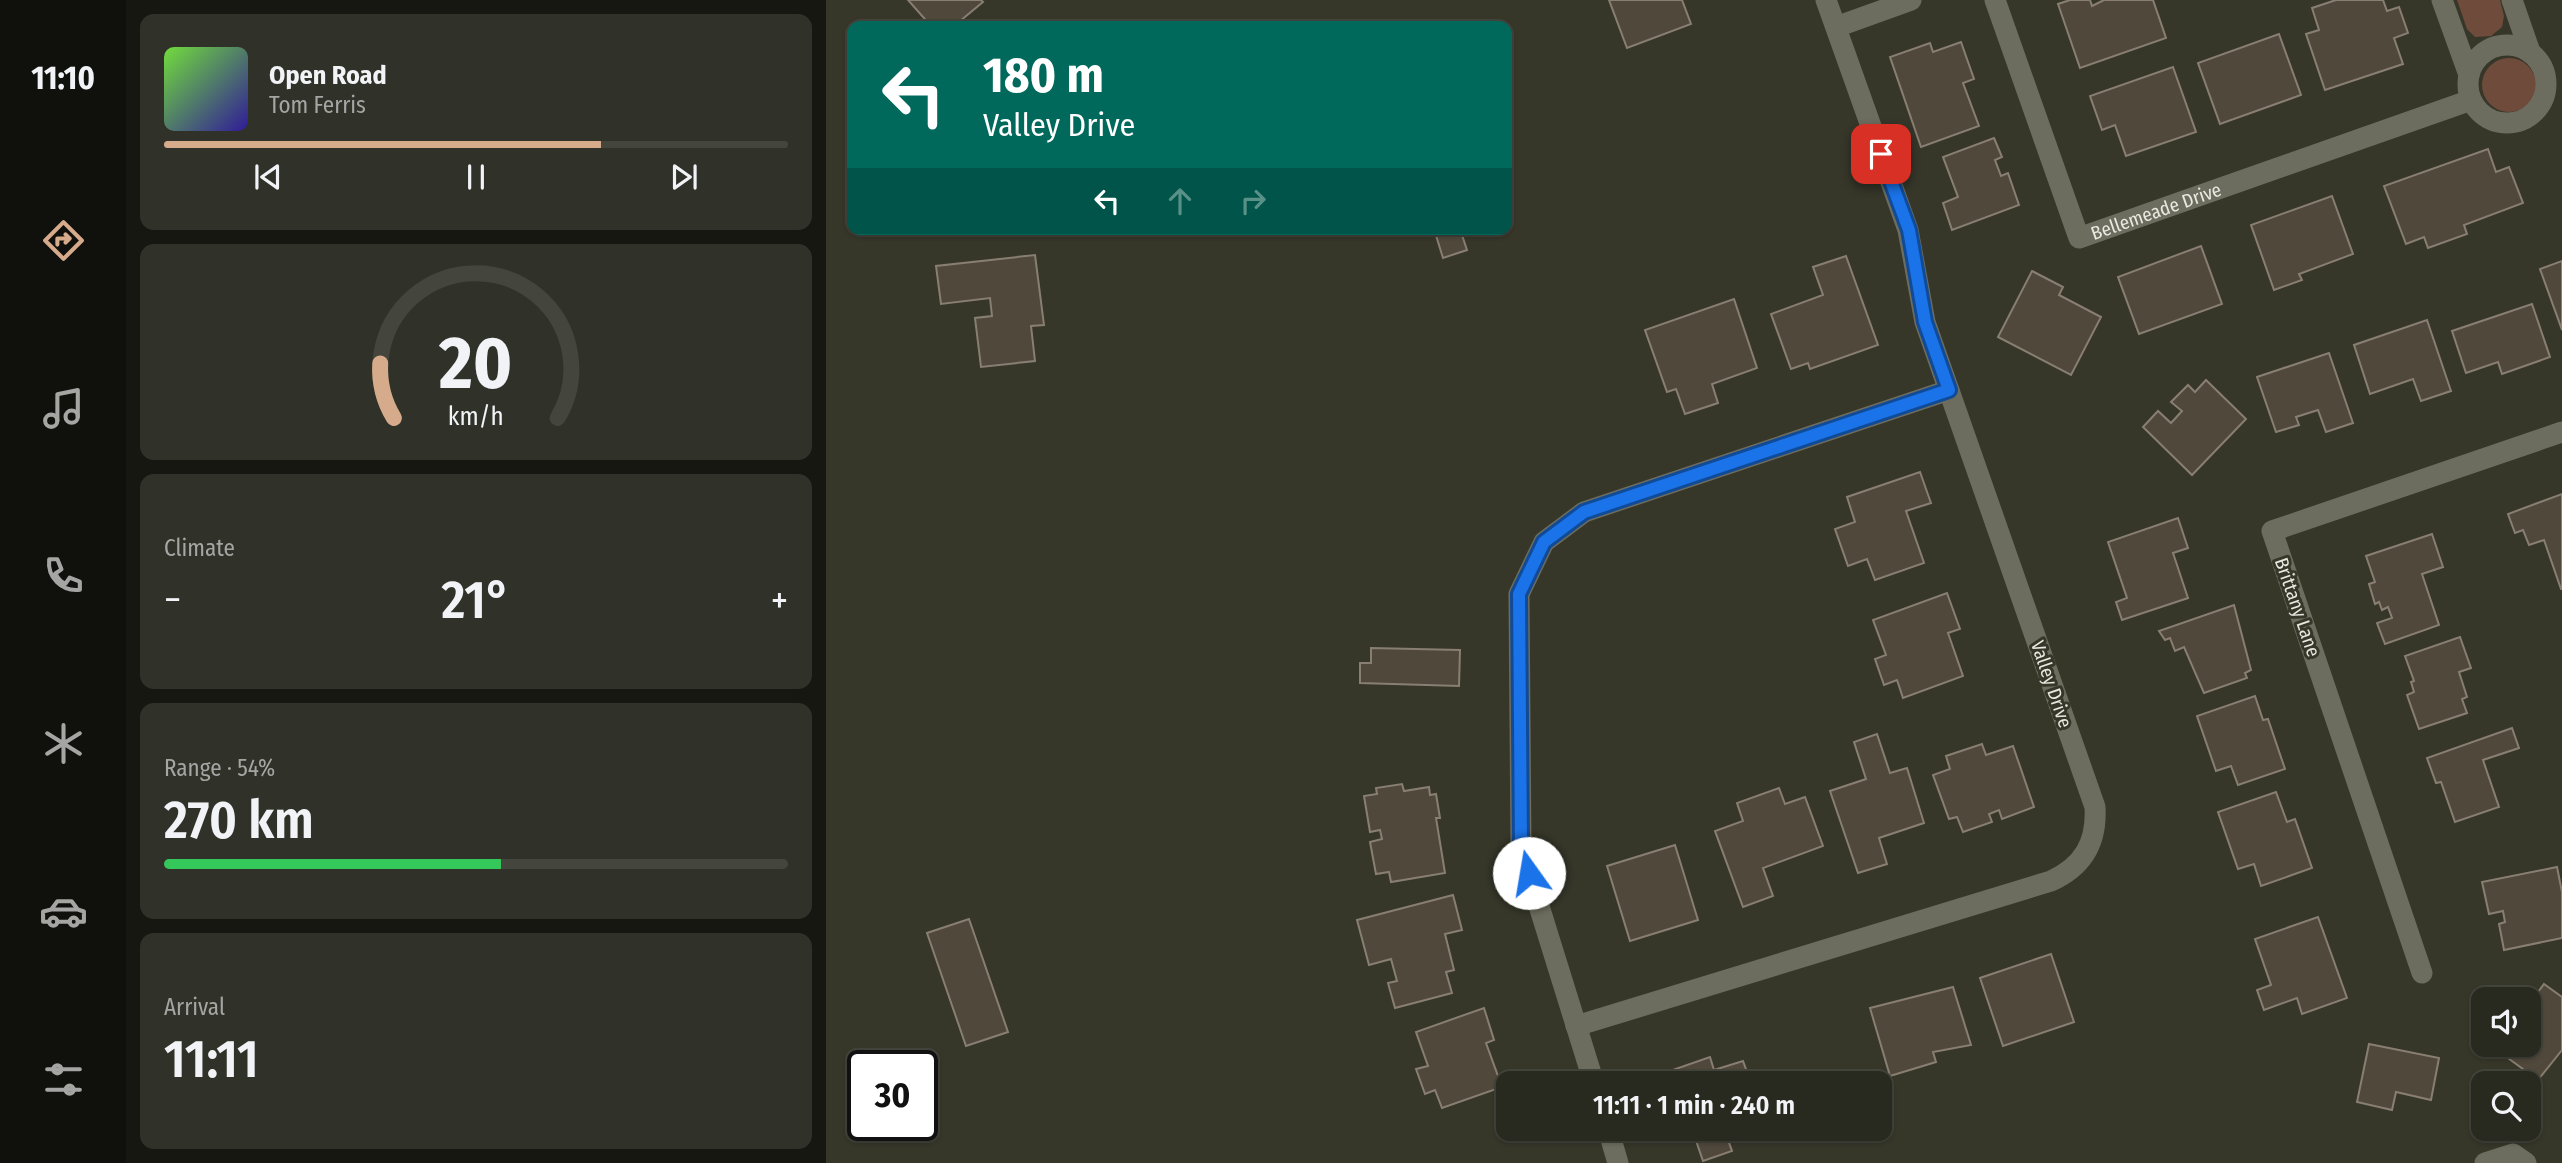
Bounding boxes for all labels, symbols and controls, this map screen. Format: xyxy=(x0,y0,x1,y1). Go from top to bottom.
text: 180 m xyxy=(983,46,1104,105)
icon: left xyxy=(868,49,959,140)
text: 11:10 xyxy=(31,59,95,97)
text: Open Road xyxy=(269,60,387,91)
text: Tom Ferris xyxy=(269,91,366,119)
text: Valley Drive xyxy=(983,106,1135,144)
pin xyxy=(1851,124,1911,184)
icon: arrive xyxy=(1862,135,1900,173)
icon: previous xyxy=(249,158,287,196)
icon: pause xyxy=(457,158,495,196)
icon: next xyxy=(665,158,703,196)
street label: Bellemeade Drive xyxy=(2088,178,2224,245)
icon: left xyxy=(1088,182,1126,220)
icon: ahead xyxy=(1161,182,1199,220)
icon: right xyxy=(1234,182,1272,220)
icon: directions xyxy=(39,216,88,265)
text: 20 xyxy=(438,320,513,407)
icon: music xyxy=(39,384,88,433)
text: km/h xyxy=(448,401,504,431)
text: Climate xyxy=(164,534,235,562)
icon: phone xyxy=(39,551,88,600)
street label: Brittany Lane xyxy=(2270,555,2325,660)
text: 21° xyxy=(441,569,510,632)
text: − xyxy=(164,577,181,623)
text: + xyxy=(771,577,788,623)
street label: Valley Drive xyxy=(2026,638,2077,731)
icon: climate xyxy=(39,719,88,768)
text: Range · 54% xyxy=(164,754,275,782)
text: 270 km xyxy=(164,789,314,852)
position arrow xyxy=(1492,836,1566,910)
icon: car xyxy=(39,887,88,936)
map controls xyxy=(2471,987,2541,1141)
button: sound xyxy=(2471,987,2541,1057)
text: Arrival xyxy=(164,993,225,1021)
text: 11:11 xyxy=(164,1028,259,1091)
speed limit sign: 30 xyxy=(847,1050,938,1141)
icon: filters xyxy=(39,1055,88,1104)
button: search xyxy=(2471,1071,2541,1141)
text: 11:11 · 1 min · 240 m xyxy=(1593,1090,1795,1121)

